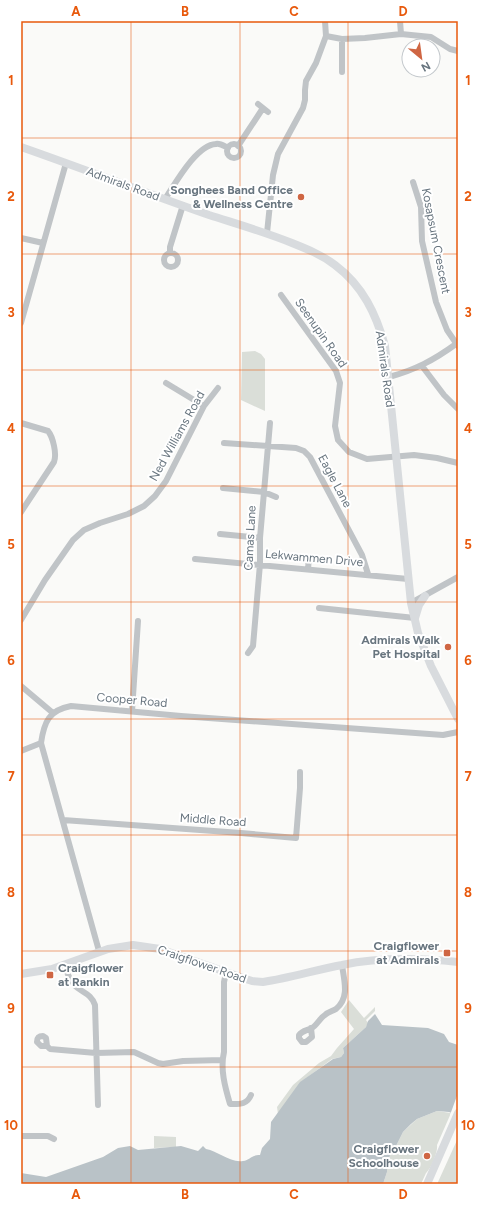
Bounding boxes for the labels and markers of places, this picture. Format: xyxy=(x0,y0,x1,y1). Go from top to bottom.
place label: Songhees Band Office & Wellness Centre xyxy=(170,183,293,211)
marker: Songhees Band Office & Wellness Centre xyxy=(296,192,306,202)
place label: Admirals Walk Pet Hospital xyxy=(361,633,441,661)
marker: Admirals Walk Pet Hospital xyxy=(443,642,453,652)
place label: Craigflower at Admirals xyxy=(374,939,439,967)
marker: Craigflower at Admirals xyxy=(442,948,452,958)
place label: Craigflower at Rankin xyxy=(58,961,124,989)
marker: Craigflower at Rankin xyxy=(45,970,55,980)
place label: Craigflower Schoolhouse xyxy=(349,1142,419,1170)
marker: Craigflower Schoolhouse xyxy=(422,1151,432,1161)

